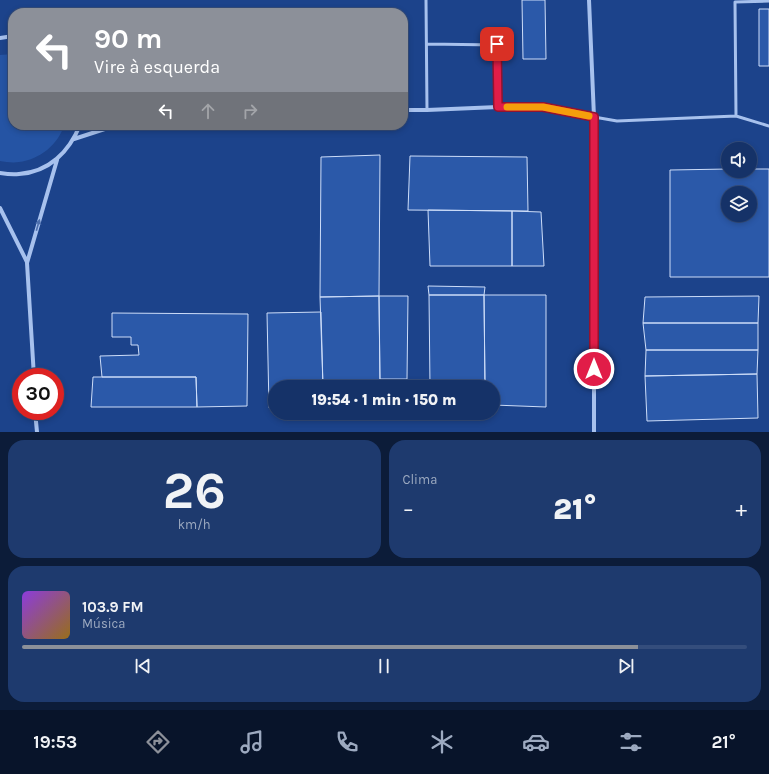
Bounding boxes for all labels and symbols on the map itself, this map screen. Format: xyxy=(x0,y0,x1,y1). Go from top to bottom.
pin xyxy=(480,27,514,61)
one-way arrow xyxy=(35,219,41,231)
position arrow xyxy=(573,348,615,390)
speed limit sign: 30 xyxy=(12,368,64,420)

